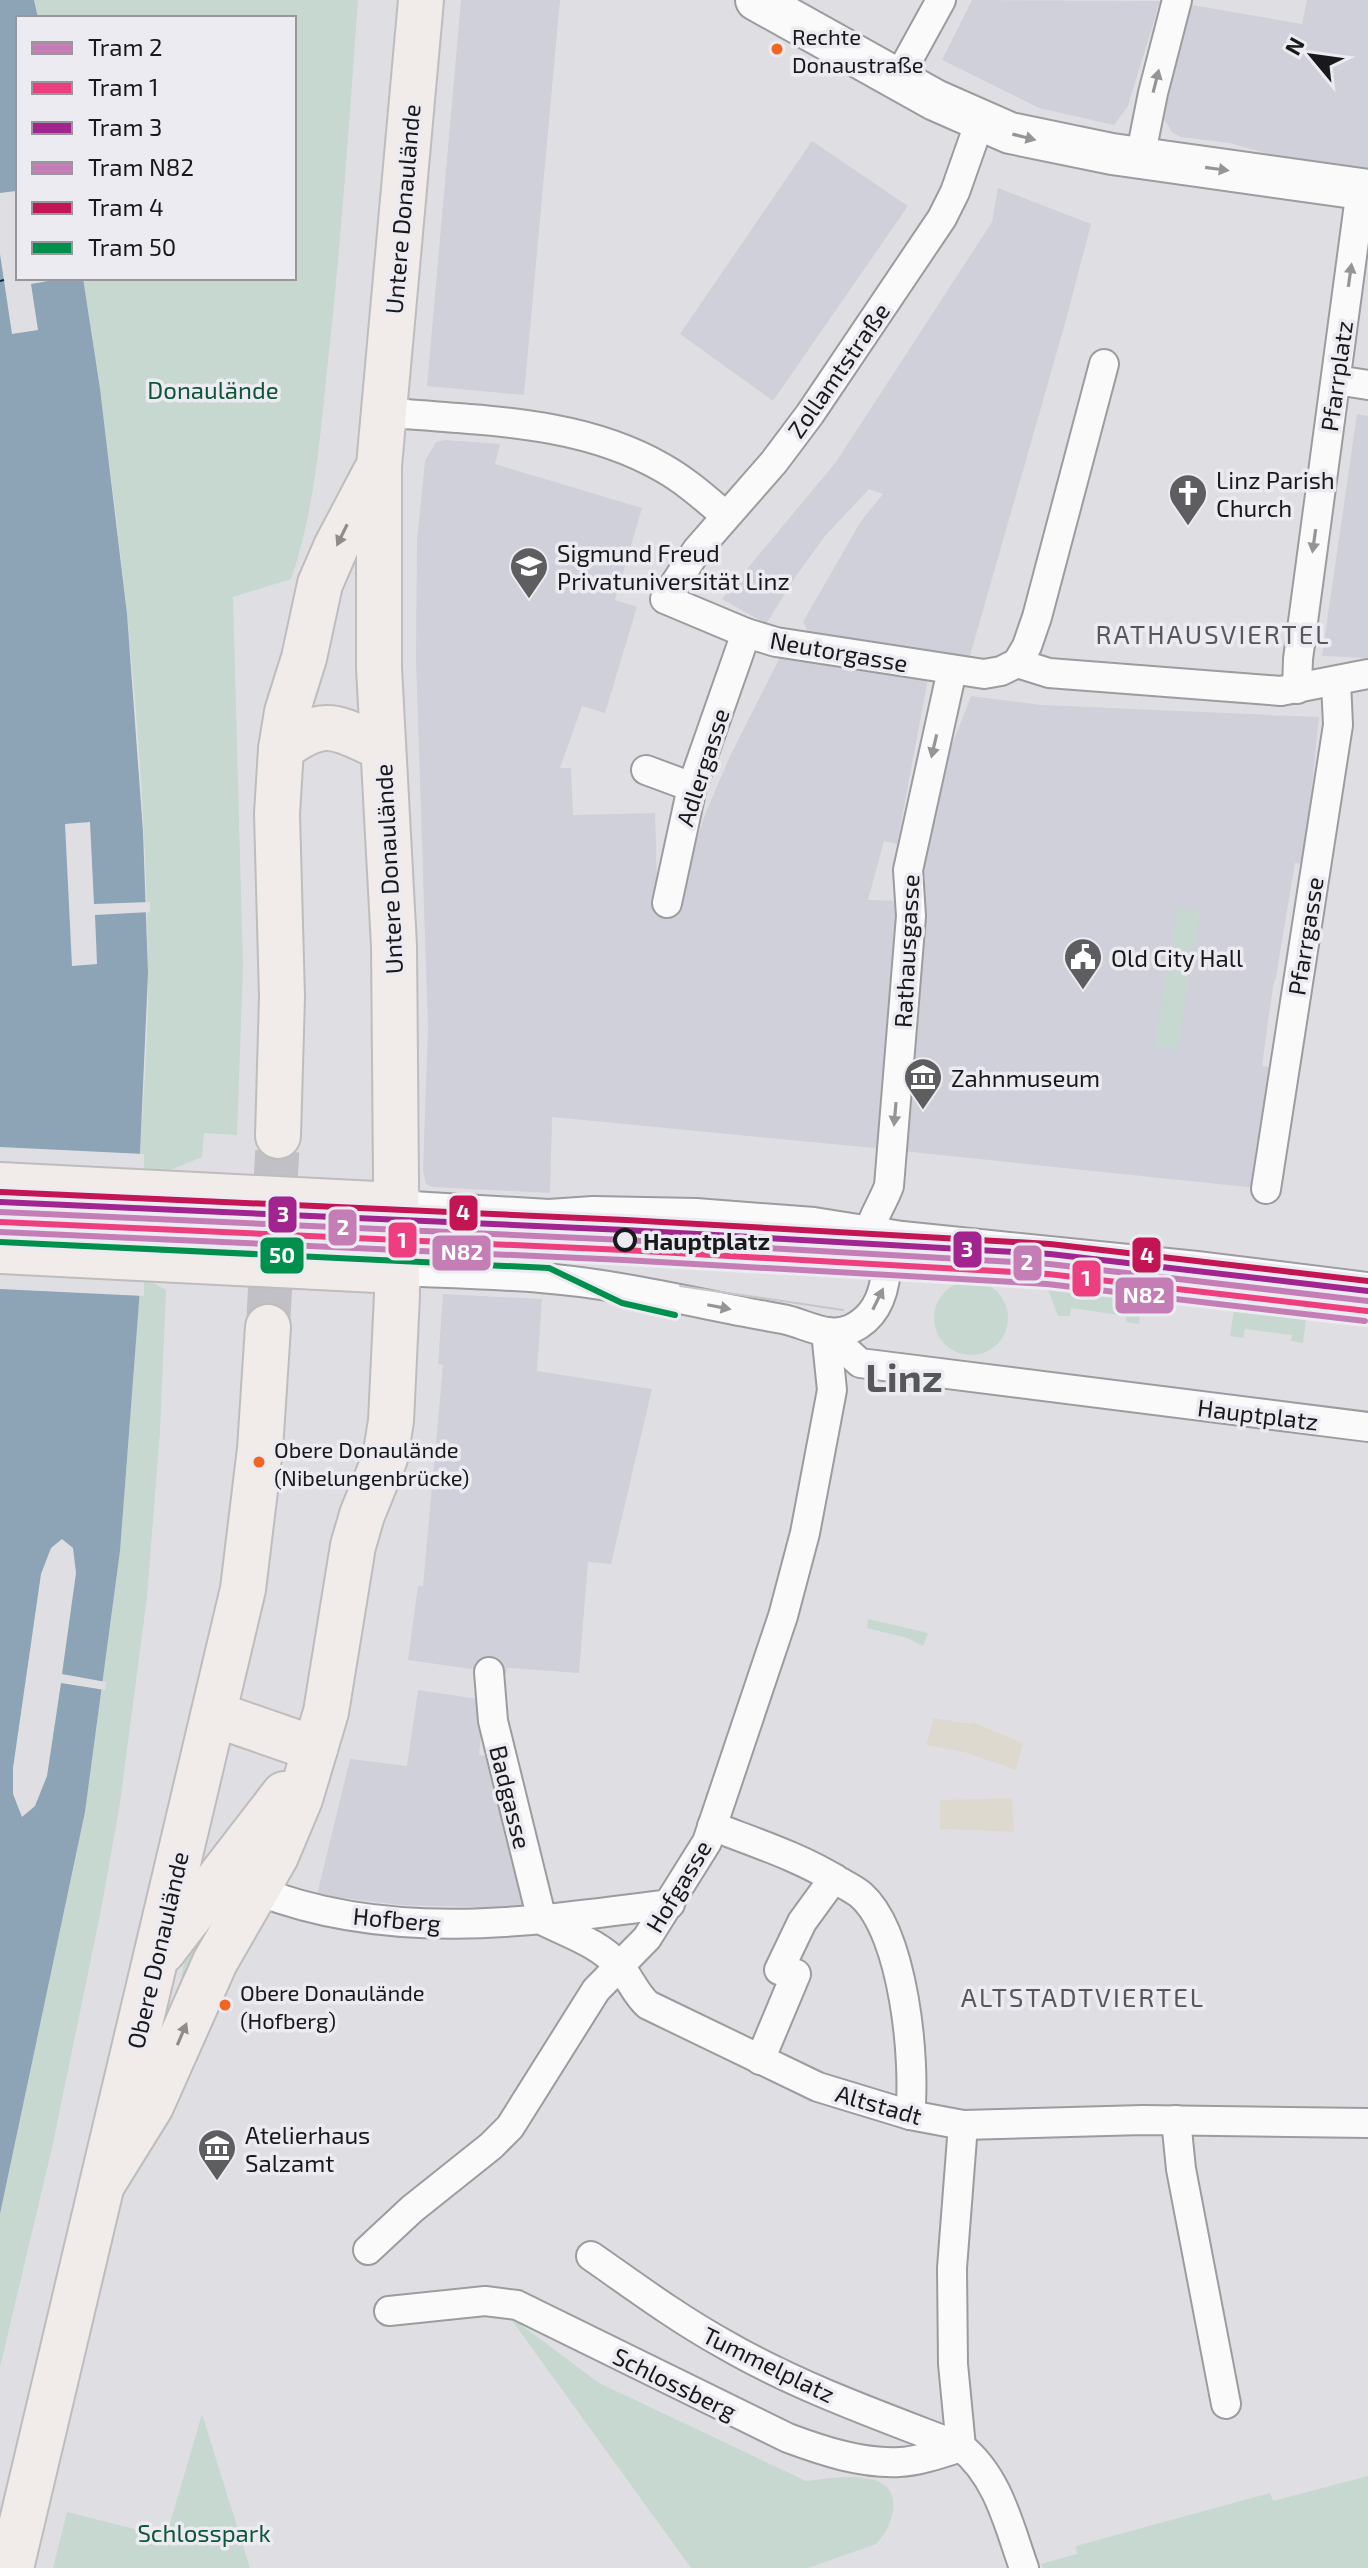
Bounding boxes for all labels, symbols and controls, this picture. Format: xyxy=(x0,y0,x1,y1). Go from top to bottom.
legend xyxy=(16,16,296,280)
north arrow xyxy=(1272,16,1352,96)
place label: Rechte Donaustraße xyxy=(792,23,924,77)
text: Tram 2 xyxy=(88,32,162,61)
text: N xyxy=(1278,33,1309,59)
marker: Rechte Donaustraße xyxy=(769,41,785,57)
one-way arrow xyxy=(1151,69,1163,94)
text: Tram 1 xyxy=(88,72,158,101)
street label: Untere Donaulände xyxy=(378,103,426,315)
text: Tram 3 xyxy=(88,112,162,141)
one-way arrow xyxy=(1012,131,1037,143)
text: Tram N82 xyxy=(88,152,194,181)
one-way arrow xyxy=(1205,162,1230,175)
text: Tram 4 xyxy=(88,192,164,221)
text: Tram 50 xyxy=(88,232,176,261)
one-way arrow xyxy=(1344,262,1357,287)
street label: Zollamtstraße xyxy=(781,297,895,443)
street label: Pfarrplatz xyxy=(1314,319,1358,433)
park label: Donaulände xyxy=(147,375,279,404)
place label: Linz Parish Church xyxy=(1216,465,1335,522)
church icon: Linz Parish Church xyxy=(1167,472,1209,527)
one-way arrow xyxy=(335,524,349,547)
one-way arrow xyxy=(1307,529,1320,554)
place label: Sigmund Freud Privatuniversität Linz xyxy=(557,538,790,595)
school or university icon: Sigmund Freud Privatuniversität Linz xyxy=(508,545,550,600)
district label: RATHAUSVIERTEL xyxy=(1095,618,1331,649)
street label: Neutorgasse xyxy=(768,625,910,677)
street label: Adlergasse xyxy=(669,705,735,829)
one-way arrow xyxy=(927,734,940,759)
street label: Untere Donaulände xyxy=(368,763,408,975)
street label: Rathausgasse xyxy=(887,873,925,1029)
street label: Pfarrgasse xyxy=(1281,875,1329,997)
public building icon: Old City Hall xyxy=(1062,936,1104,991)
place label: Old City Hall xyxy=(1111,943,1243,972)
museum icon: Zahnmuseum xyxy=(902,1056,944,1111)
place label: Zahnmuseum xyxy=(951,1063,1100,1092)
one-way arrow xyxy=(888,1102,901,1127)
line badge: 4 xyxy=(448,1194,479,1232)
line badge: 3 xyxy=(267,1195,298,1234)
text: 4 xyxy=(456,1198,470,1224)
text: 3 xyxy=(277,1200,289,1226)
line badge: 2 xyxy=(327,1208,358,1247)
text: 2 xyxy=(337,1213,349,1239)
line badge: 1 xyxy=(387,1221,418,1259)
text: 1 xyxy=(397,1226,407,1252)
place label: Hauptplatz xyxy=(643,1226,770,1255)
marker: Hauptplatz xyxy=(614,1229,636,1251)
line badge: 3 xyxy=(952,1230,983,1269)
line badge: N82 xyxy=(431,1234,492,1272)
text: 3 xyxy=(961,1235,973,1261)
line badge: 50 xyxy=(259,1236,305,1275)
line badge: 4 xyxy=(1131,1236,1162,1274)
text: N82 xyxy=(441,1238,483,1264)
text: 50 xyxy=(269,1241,295,1267)
text: 4 xyxy=(1140,1241,1154,1267)
line badge: 2 xyxy=(1012,1244,1043,1282)
text: 2 xyxy=(1021,1248,1033,1274)
line badge: 1 xyxy=(1071,1259,1102,1298)
text: 1 xyxy=(1081,1264,1091,1290)
line badge: N82 xyxy=(1114,1276,1175,1315)
text: N82 xyxy=(1123,1281,1165,1307)
one-way arrow xyxy=(871,1287,885,1310)
one-way arrow xyxy=(707,1302,732,1314)
district label: Linz xyxy=(865,1352,943,1400)
street label: Hauptplatz xyxy=(1196,1392,1320,1436)
place label: Obere Donaulände (Nibelungenbrücke) xyxy=(274,1436,470,1490)
marker: Obere Donaulände (Nibelungenbrücke) xyxy=(251,1454,267,1470)
street label: Badgasse xyxy=(484,1742,538,1852)
street label: Hofgasse xyxy=(639,1835,717,1937)
street label: Obere Donaulände xyxy=(120,1849,194,2051)
street label: Hofberg xyxy=(352,1901,442,1937)
place label: Obere Donaulände (Hofberg) xyxy=(240,1979,425,2033)
district label: ALTSTADTVIERTEL xyxy=(961,1981,1205,2012)
marker: Obere Donaulände (Hofberg) xyxy=(217,1997,233,2013)
one-way arrow xyxy=(175,2022,188,2046)
street label: Altstadt xyxy=(832,2078,926,2130)
place label: Atelierhaus Salzamt xyxy=(245,2120,370,2177)
museum icon: Atelierhaus Salzamt xyxy=(196,2127,238,2182)
street label: Tummelplatz xyxy=(698,2320,840,2408)
street label: Schlossberg xyxy=(609,2341,741,2425)
park label: Schlosspark xyxy=(137,2518,271,2547)

